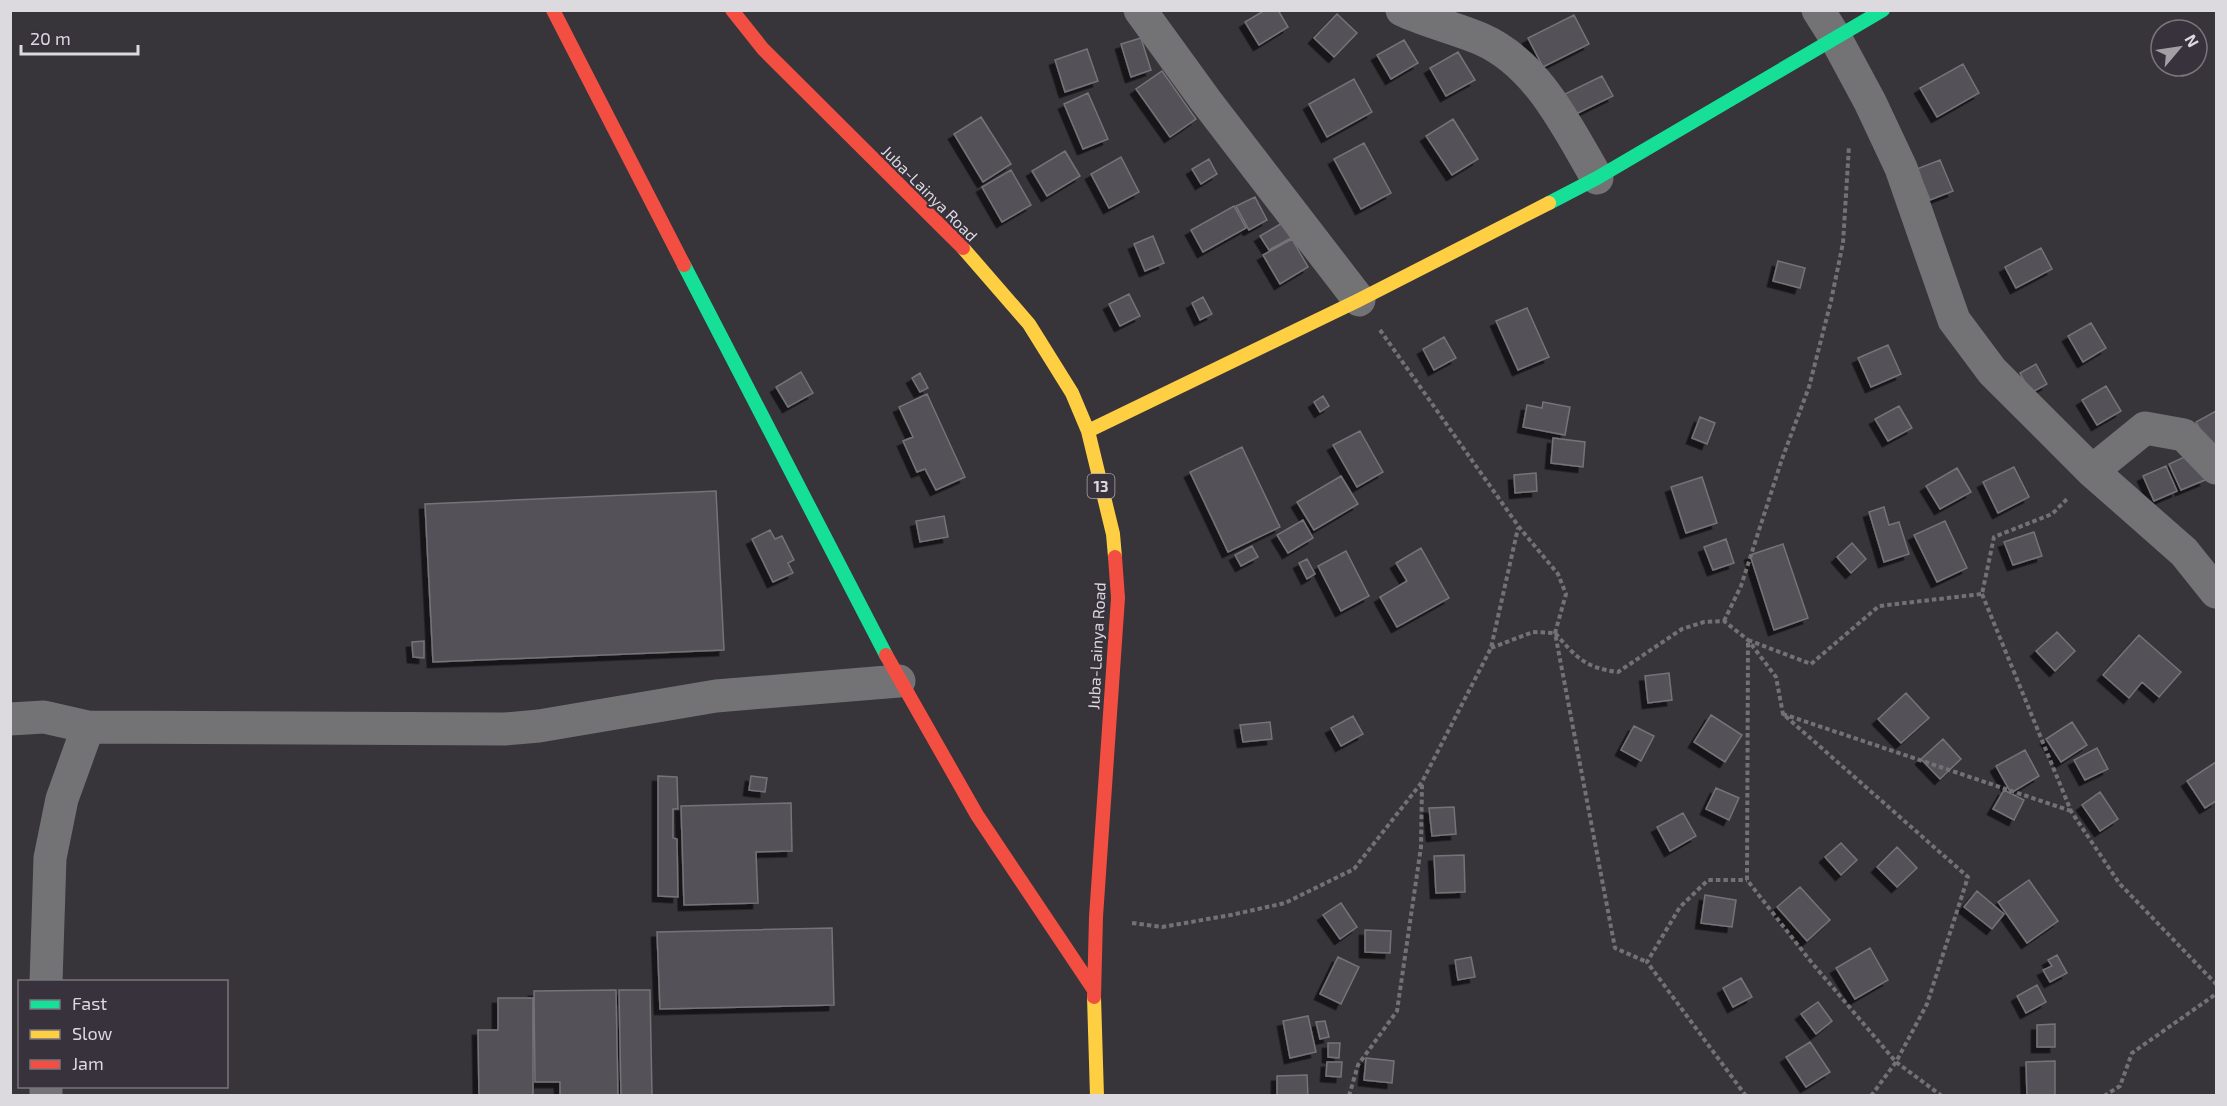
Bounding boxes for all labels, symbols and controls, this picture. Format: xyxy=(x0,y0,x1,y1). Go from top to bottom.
scale bar xyxy=(21,18,138,56)
north arrow xyxy=(2149,18,2209,78)
text: 20 m xyxy=(30,27,71,49)
text: N xyxy=(2181,31,2204,50)
street label: Juba-Lainya Road xyxy=(878,141,982,245)
road number: 13 xyxy=(1088,474,1114,498)
street label: Juba-Lainya Road xyxy=(1083,582,1109,710)
legend xyxy=(18,980,228,1088)
text: Fast xyxy=(72,992,107,1014)
text: Slow xyxy=(72,1022,113,1044)
text: Jam xyxy=(72,1052,104,1074)

